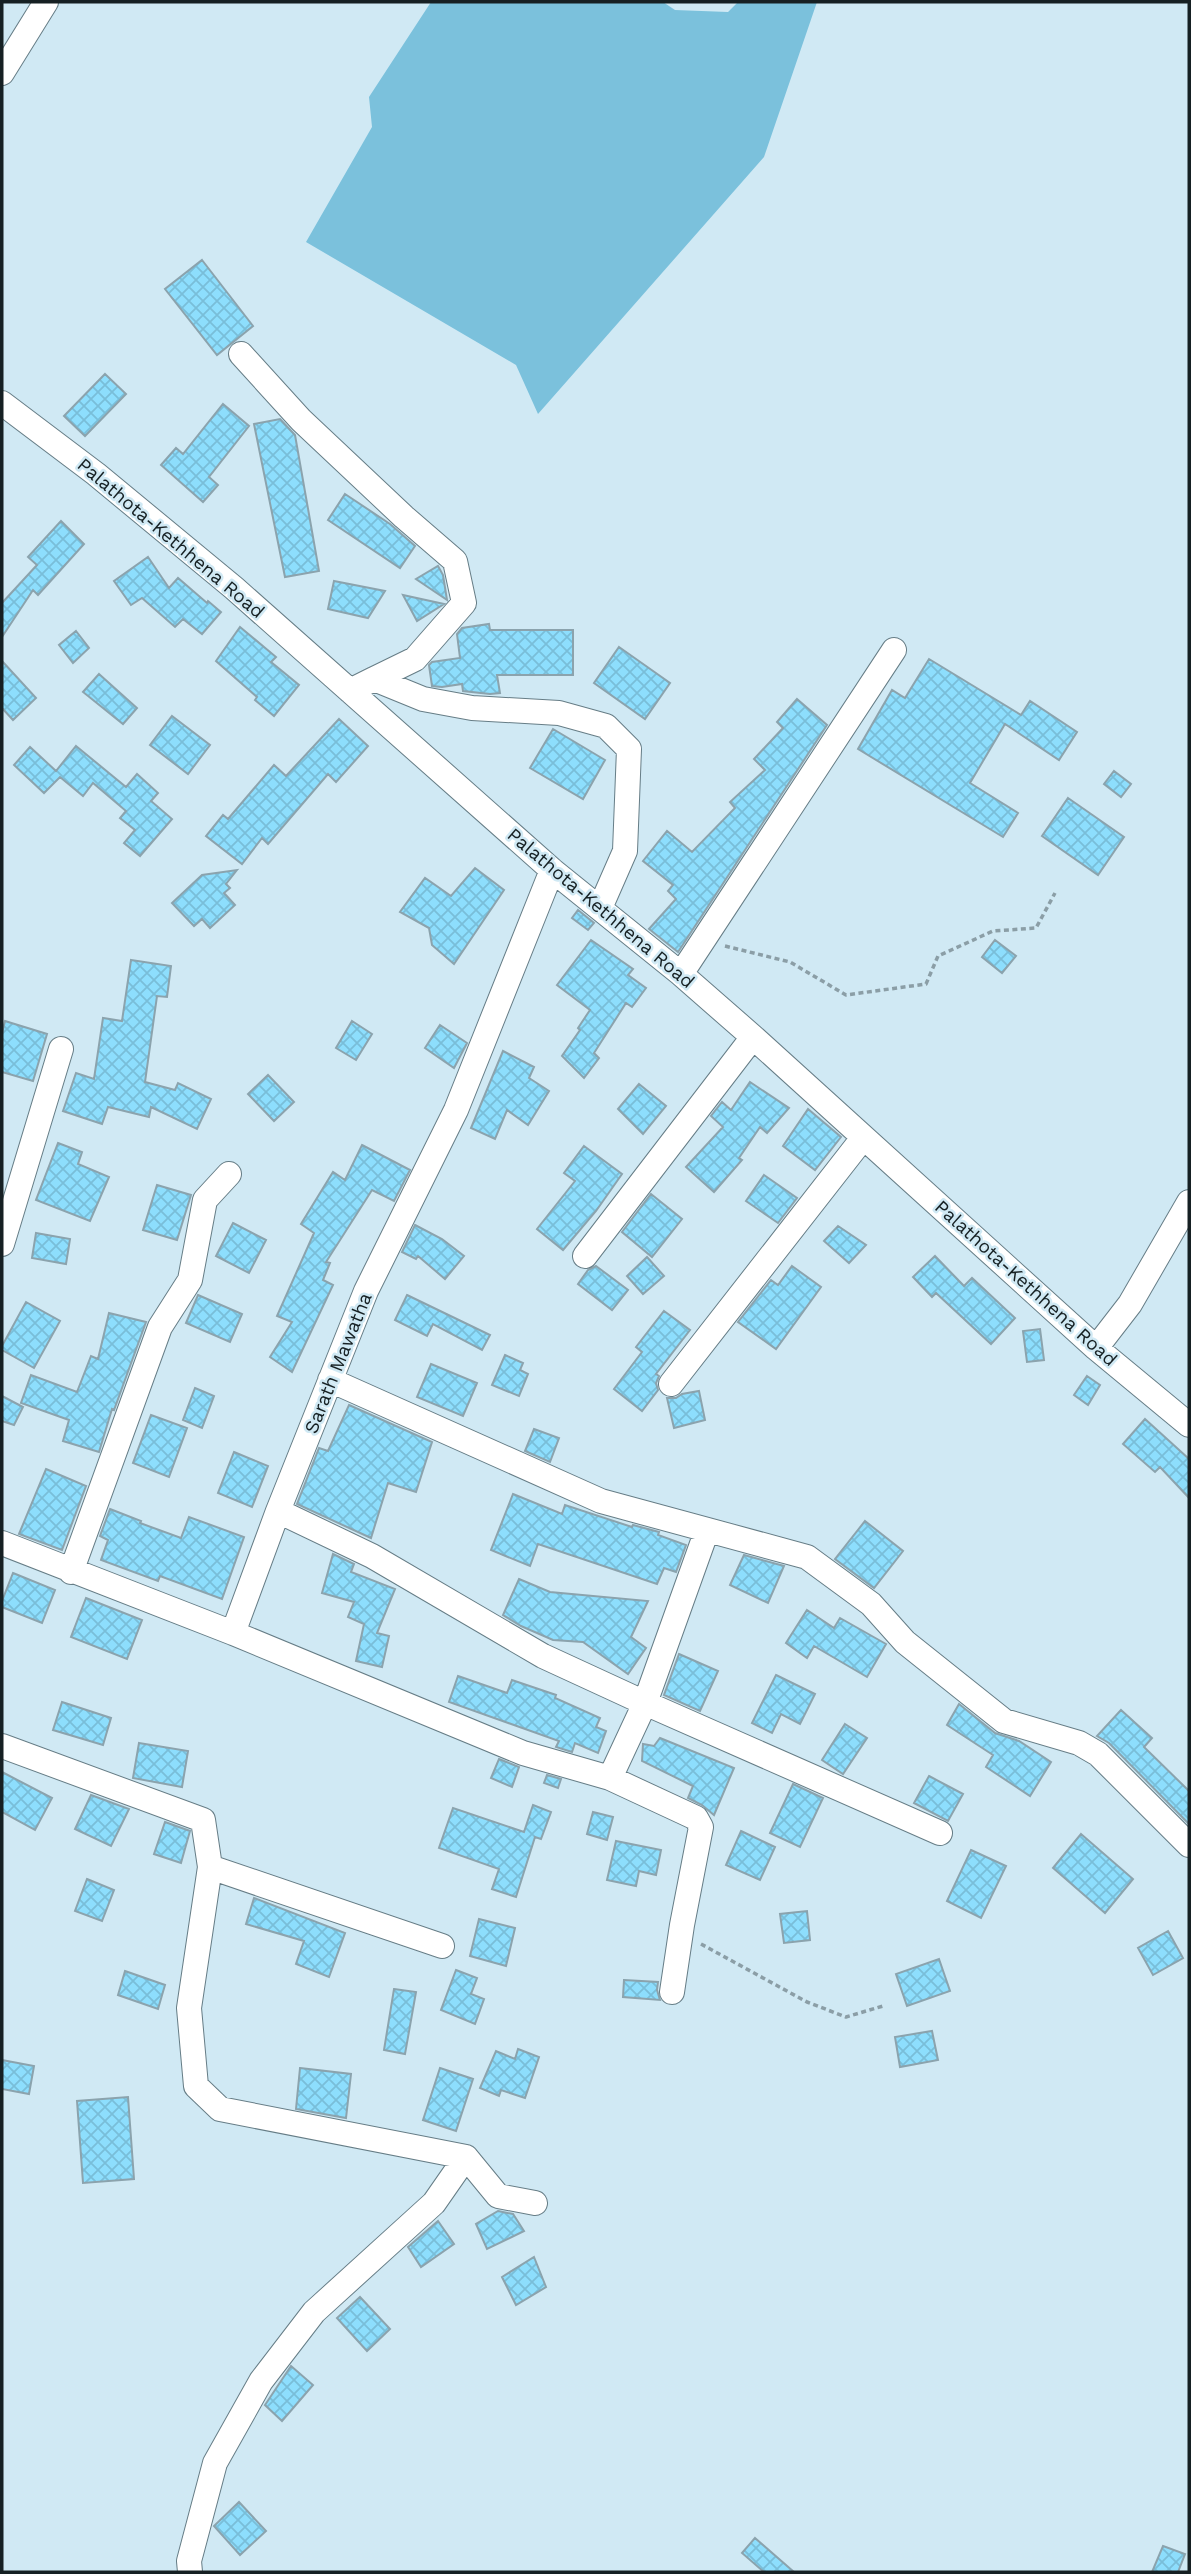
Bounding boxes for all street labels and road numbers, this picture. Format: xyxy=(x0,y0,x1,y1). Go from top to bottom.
street label: Palathota-Kethhena Road xyxy=(73,453,269,623)
street label: Palathota-Kethhena Road xyxy=(503,823,699,993)
street label: Palathota-Kethhena Road xyxy=(930,1195,1122,1371)
street label: Sarath Mawatha xyxy=(299,1289,377,1437)

